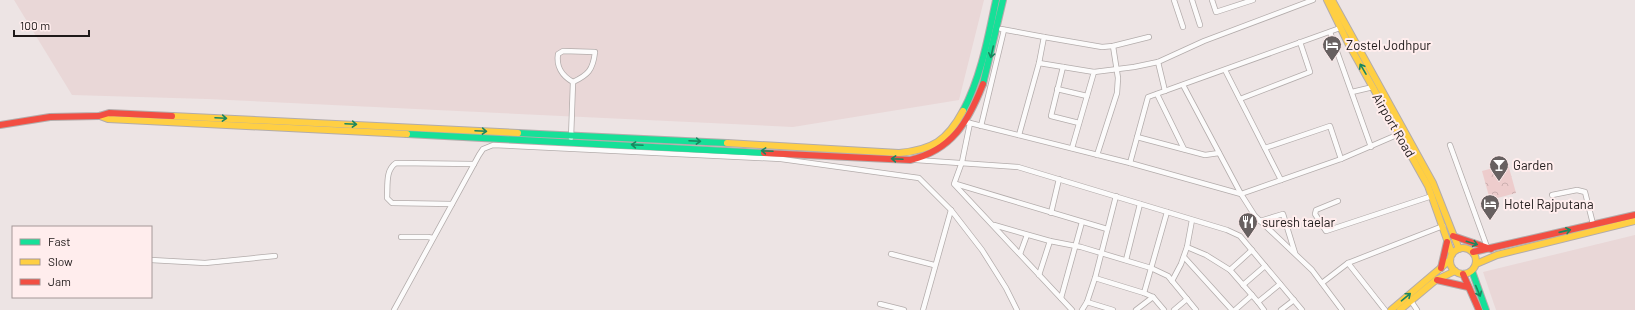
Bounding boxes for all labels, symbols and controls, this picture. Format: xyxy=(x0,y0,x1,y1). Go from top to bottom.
scale bar xyxy=(14,12,89,38)
text: 100 m xyxy=(20,18,50,32)
hotel icon: Zostel Jodhpur xyxy=(1321,34,1343,62)
place label: Zostel Jodhpur xyxy=(1346,37,1431,53)
one-way arrow xyxy=(988,45,995,58)
one-way arrow xyxy=(1358,63,1366,75)
street label: Airport Road xyxy=(1369,90,1419,160)
one-way arrow xyxy=(214,115,227,122)
one-way arrow xyxy=(344,121,357,128)
one-way arrow xyxy=(474,127,487,135)
one-way arrow xyxy=(688,138,701,145)
one-way arrow xyxy=(631,141,644,149)
one-way arrow xyxy=(761,148,774,155)
bar icon: Garden xyxy=(1488,154,1510,182)
one-way arrow xyxy=(891,156,904,163)
place label: Garden xyxy=(1513,157,1553,173)
hotel icon: Hotel Rajputana xyxy=(1479,193,1501,221)
place label: Hotel Rajputana xyxy=(1504,196,1594,212)
restaurant icon: suresh taelar xyxy=(1237,211,1259,239)
place label: suresh taelar xyxy=(1262,214,1335,230)
legend xyxy=(12,226,152,298)
one-way arrow xyxy=(1559,226,1572,234)
text: Fast xyxy=(48,234,71,248)
one-way arrow xyxy=(1465,240,1478,247)
text: Slow xyxy=(48,254,73,268)
text: Jam xyxy=(48,274,71,288)
one-way arrow xyxy=(1475,284,1483,296)
one-way arrow xyxy=(1400,293,1411,302)

